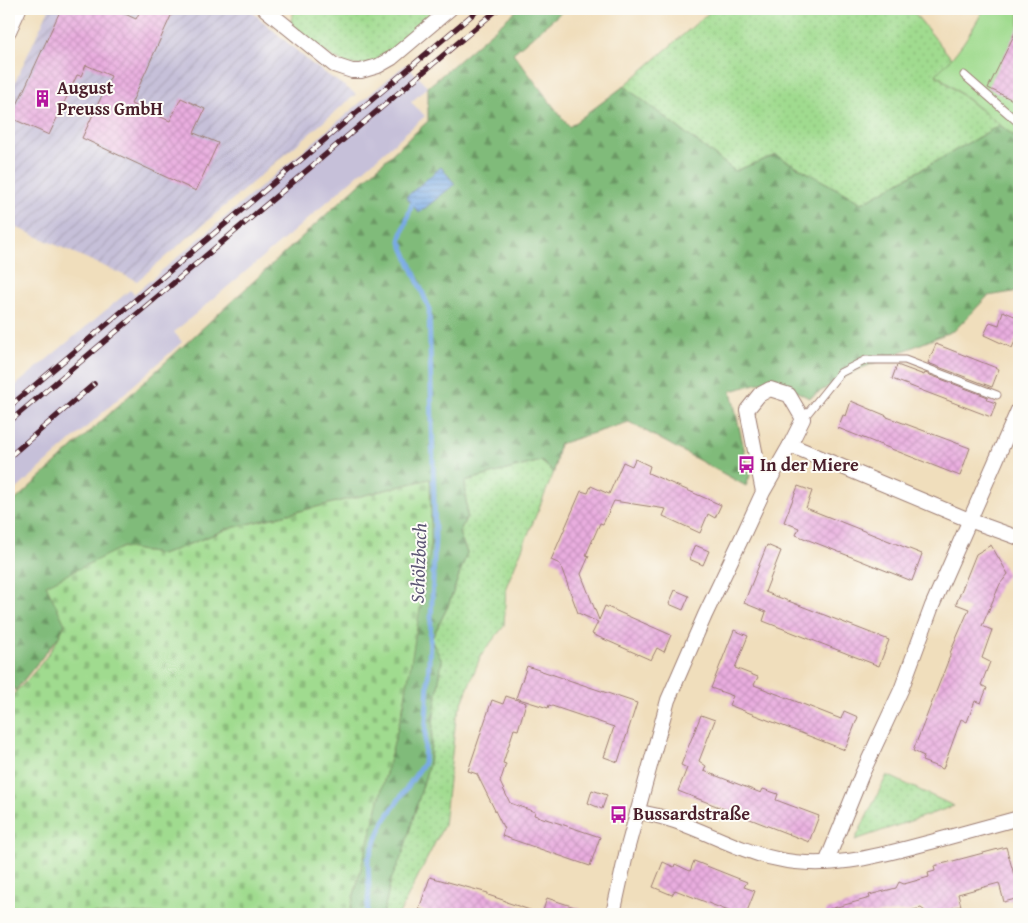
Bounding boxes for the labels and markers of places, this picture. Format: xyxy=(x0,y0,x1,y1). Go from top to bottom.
place label: August Preuss GmbH xyxy=(57,74,163,122)
building icon: August Preuss GmbH xyxy=(33,88,53,108)
place label: In der Miere xyxy=(760,451,859,478)
bus stop icon: In der Miere xyxy=(736,455,756,475)
place label: Bussardstraße xyxy=(633,800,750,827)
bus stop icon: Bussardstraße xyxy=(609,804,629,824)

